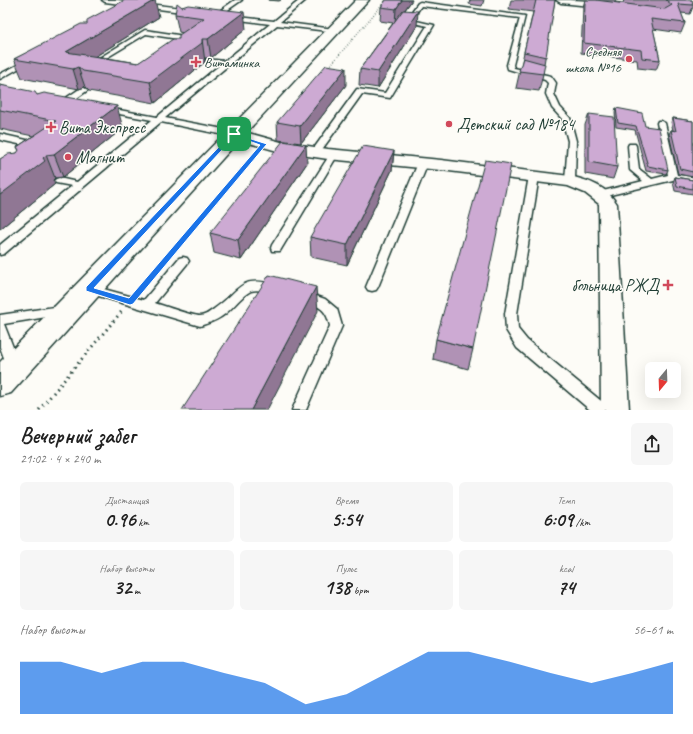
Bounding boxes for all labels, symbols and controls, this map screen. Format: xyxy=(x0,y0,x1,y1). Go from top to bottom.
place label: Средняя школа №16 xyxy=(565,43,622,76)
place label: Витаминка xyxy=(204,54,260,71)
marker: Средняя школа №16 xyxy=(624,54,634,64)
marker: Витаминка xyxy=(191,57,201,67)
place label: Детский сад №184 xyxy=(457,114,577,135)
place label: Вита Экспресс xyxy=(59,117,146,138)
pin xyxy=(217,117,251,151)
marker: Детский сад №184 xyxy=(444,119,454,129)
marker: Вита Экспресс xyxy=(46,122,56,132)
icon: arrive xyxy=(223,123,245,145)
place label: Магнит xyxy=(76,147,125,168)
marker: Магнит xyxy=(63,152,73,162)
place label: больница РЖД xyxy=(571,275,660,296)
marker: больница РЖД xyxy=(662,279,674,291)
north arrow xyxy=(645,362,681,398)
map controls xyxy=(645,362,681,398)
text: Вечерний забег xyxy=(20,422,135,450)
button: share xyxy=(631,423,673,465)
text: 21:02 · 4 × 240 m xyxy=(20,451,101,467)
text: Дистанция xyxy=(105,493,149,507)
text: Время xyxy=(335,493,358,507)
text: Темп xyxy=(557,493,575,507)
text: 0.96 xyxy=(105,507,136,532)
text: 5:54 xyxy=(331,507,362,532)
text: 6:09 xyxy=(542,507,573,532)
text: km xyxy=(136,515,149,529)
text: /km xyxy=(573,515,590,529)
text: Набор высоты xyxy=(100,561,154,575)
text: Пульс xyxy=(336,561,357,575)
text: kcal xyxy=(559,561,573,575)
text: 32 xyxy=(113,575,131,600)
text: 138 xyxy=(324,575,351,600)
text: 74 xyxy=(557,575,575,600)
text: m xyxy=(131,583,140,597)
text: bpm xyxy=(351,583,369,597)
text: Набор высоты xyxy=(20,622,85,638)
text: 56–61 m xyxy=(633,622,673,638)

